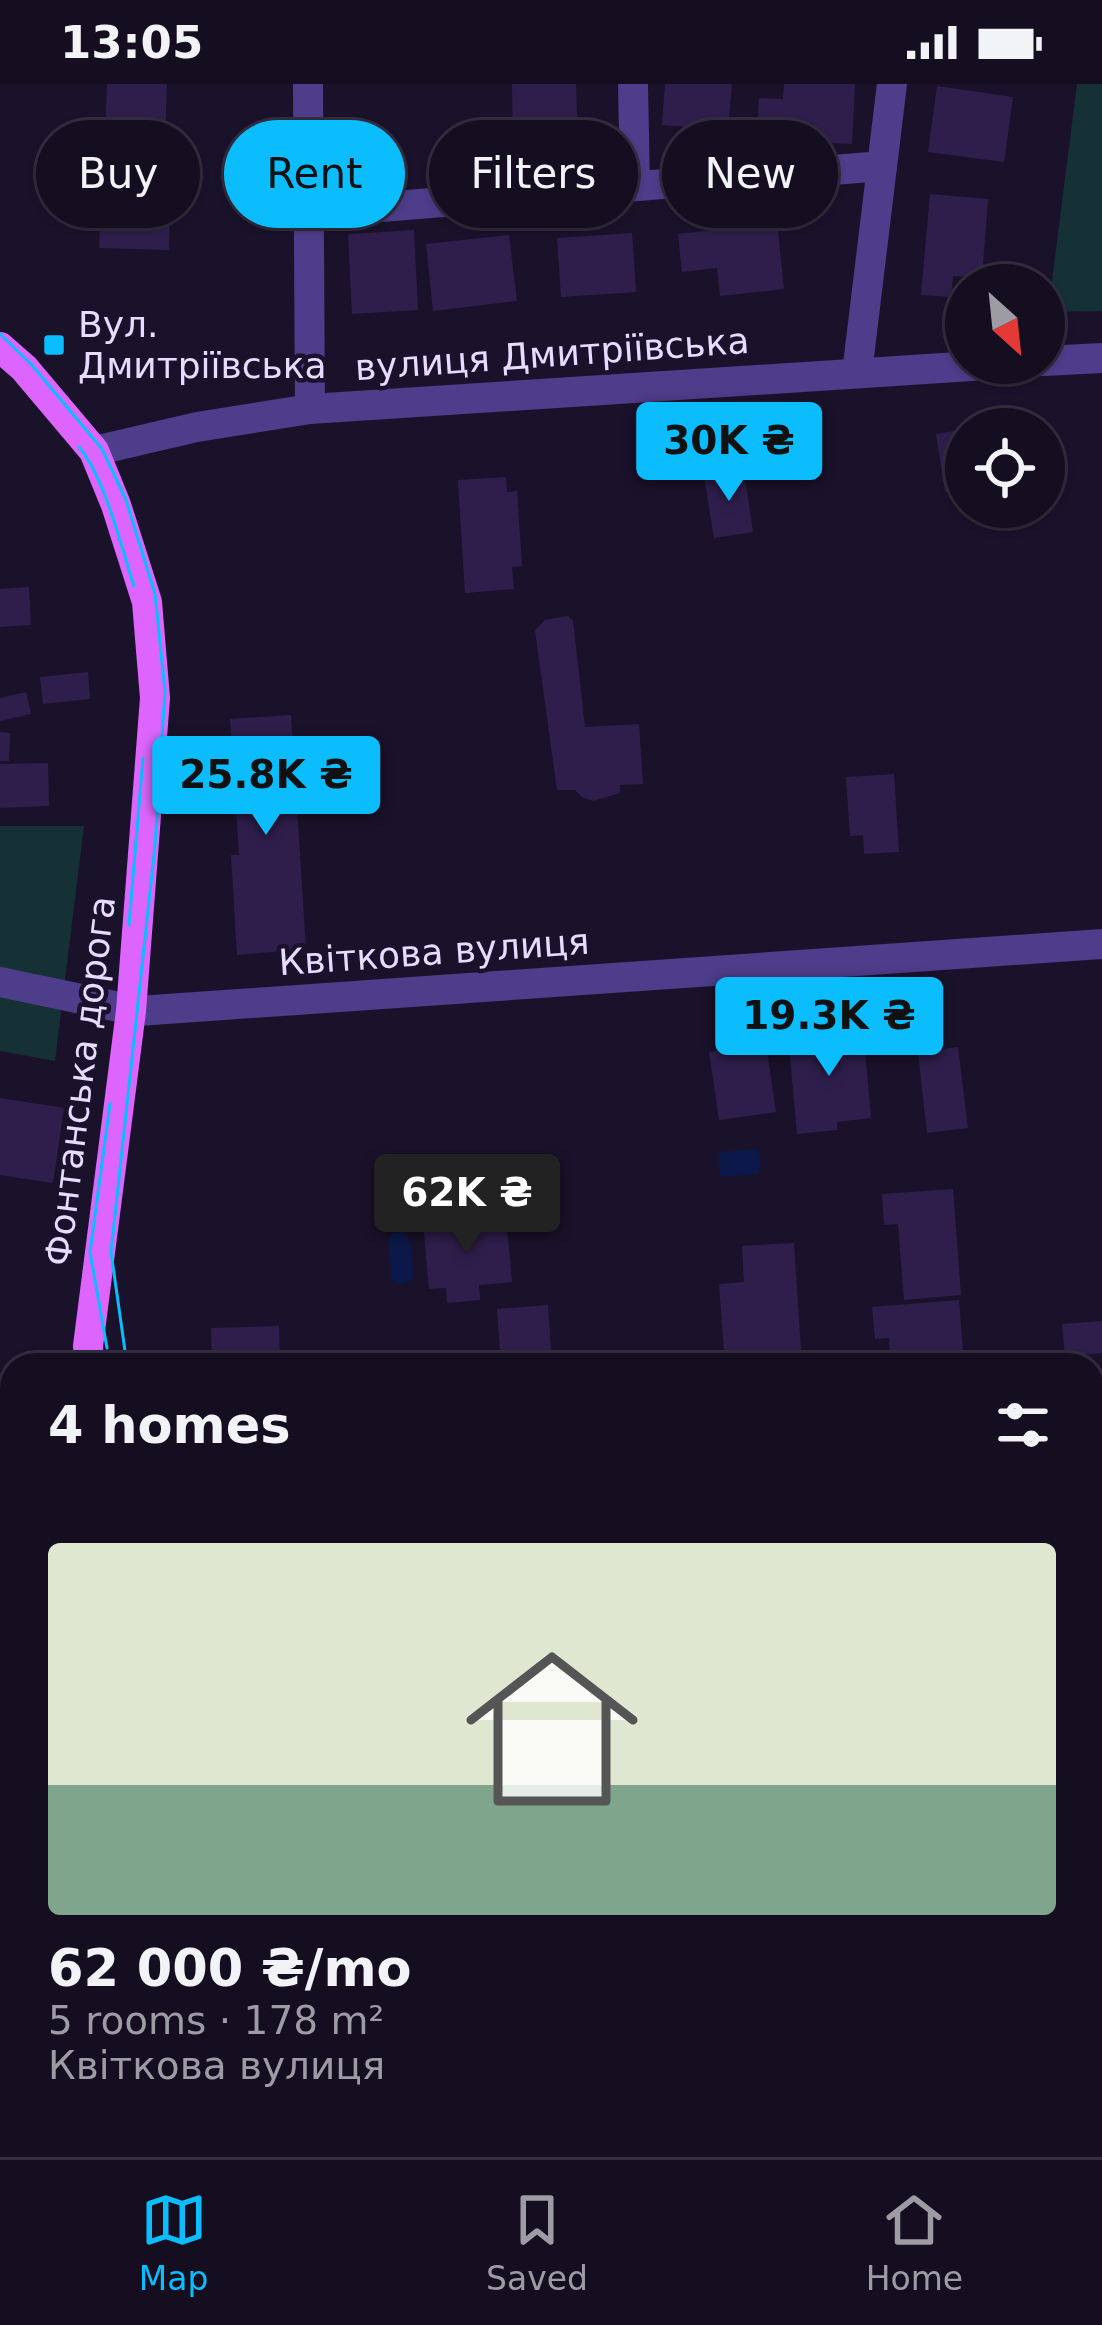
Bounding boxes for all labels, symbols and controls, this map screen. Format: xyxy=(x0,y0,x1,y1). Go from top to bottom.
text: 13:05 xyxy=(60,16,203,69)
chip: Buy xyxy=(36,120,200,228)
chip: Rent xyxy=(224,120,405,228)
chip: Filters xyxy=(429,120,638,228)
chip: New xyxy=(662,120,838,228)
north arrow xyxy=(945,264,1065,384)
map controls xyxy=(945,264,1065,528)
place label: Вул. Дмитріївська xyxy=(78,304,327,386)
street label: вулиця Дмитріївська xyxy=(354,320,750,388)
marker: Вул. Дмитріївська xyxy=(41,332,67,358)
pin: 30K ₴ xyxy=(645,402,813,504)
button: locate xyxy=(945,408,1065,528)
text: 30K ₴ xyxy=(663,418,795,463)
pin: 25.8K ₴ xyxy=(155,736,377,838)
text: 25.8K ₴ xyxy=(179,752,353,797)
street label: Фонтанська дорога xyxy=(37,894,123,1268)
street label: Квіткова вулиця xyxy=(277,921,591,983)
pin: 19.3K ₴ xyxy=(718,977,940,1079)
text: 19.3K ₴ xyxy=(742,993,916,1038)
pin: 62K ₴ xyxy=(383,1154,551,1256)
text: 62K ₴ xyxy=(401,1170,533,1215)
icon: filters xyxy=(990,1392,1056,1458)
text: 4 homes xyxy=(48,1396,291,1455)
icon: home xyxy=(444,1621,660,1837)
text: 62 000 ₴/mo xyxy=(48,1939,412,1998)
text: 5 rooms · 178 m² xyxy=(48,1998,384,2043)
text: Квіткова вулиця xyxy=(48,2043,385,2088)
tab: Map xyxy=(139,2187,208,2298)
tab: Saved xyxy=(486,2187,588,2298)
tab: Home xyxy=(866,2187,963,2298)

